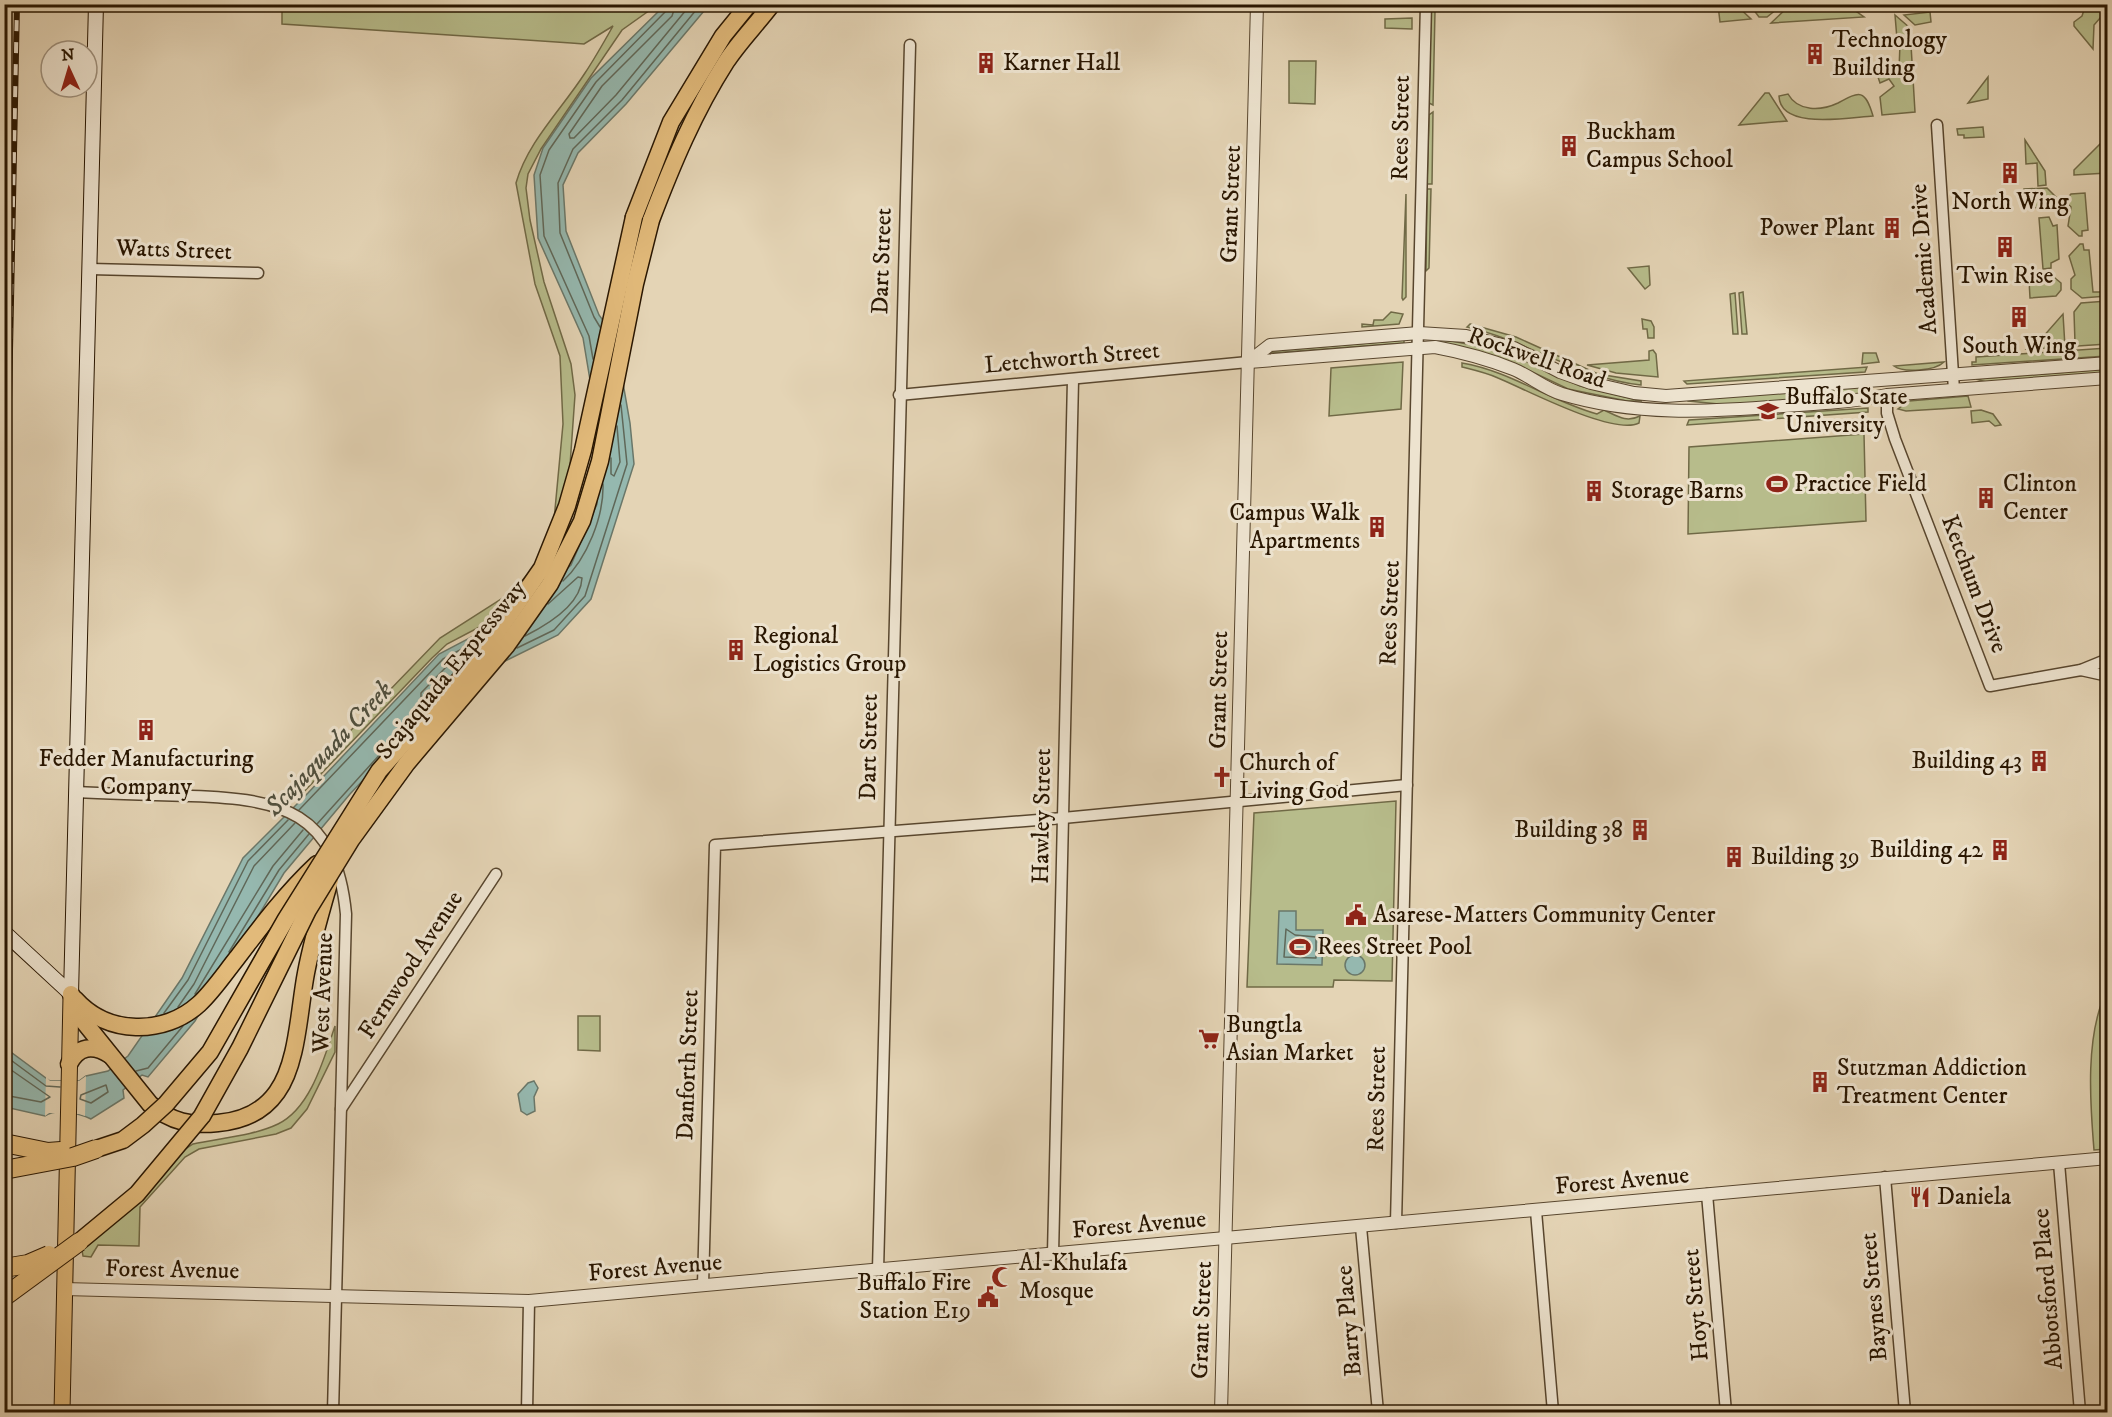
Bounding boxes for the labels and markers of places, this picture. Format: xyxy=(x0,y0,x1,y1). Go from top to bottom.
place label: Technology Building xyxy=(1832,25,1947,83)
building icon: Technology Building xyxy=(1803,42,1827,66)
place label: Karner Hall xyxy=(1003,48,1121,78)
building icon: Karner Hall xyxy=(974,51,998,75)
place label: Buckham Campus School xyxy=(1586,117,1734,175)
building icon: Buckham Campus School xyxy=(1557,134,1581,158)
building icon: North Wing xyxy=(1998,161,2022,185)
place label: North Wing xyxy=(1951,187,2069,217)
place label: Power Plant xyxy=(1759,213,1875,243)
building icon: Power Plant xyxy=(1880,216,1904,240)
building icon: Twin Rise xyxy=(1993,235,2017,259)
place label: Twin Rise xyxy=(1957,261,2054,291)
building icon: South Wing xyxy=(2007,305,2031,329)
place label: South Wing xyxy=(1962,331,2076,361)
place label: Buffalo State University xyxy=(1785,382,1907,440)
school or university icon: Buffalo State University xyxy=(1756,399,1780,423)
place label: Practice Field xyxy=(1794,469,1927,499)
place label: Clinton Center xyxy=(2003,469,2077,527)
sports icon: Practice Field xyxy=(1765,472,1789,496)
place label: Storage Barns xyxy=(1611,476,1744,506)
building icon: Storage Barns xyxy=(1582,479,1606,503)
building icon: Clinton Center xyxy=(1974,486,1998,510)
place label: Campus Walk Apartments xyxy=(1229,498,1360,556)
building icon: Campus Walk Apartments xyxy=(1365,515,1389,539)
place label: Regional Logistics Group xyxy=(753,621,906,679)
building icon: Regional Logistics Group xyxy=(724,638,748,662)
building icon: Fedder Manufacturing Company xyxy=(134,718,158,742)
place label: Fedder Manufacturing Company xyxy=(39,744,254,802)
place label: Building 43 xyxy=(1912,746,2022,776)
place label: Church of Living God xyxy=(1239,748,1349,806)
building icon: Building 43 xyxy=(2027,749,2051,773)
church icon: Church of Living God xyxy=(1210,765,1234,789)
place label: Building 38 xyxy=(1514,815,1623,845)
building icon: Building 38 xyxy=(1628,818,1652,842)
place label: Building 42 xyxy=(1870,835,1983,865)
building icon: Building 42 xyxy=(1988,838,2012,862)
place label: Building 39 xyxy=(1751,842,1860,872)
building icon: Building 39 xyxy=(1722,845,1746,869)
place label: Asarese-Matters Community Center xyxy=(1373,900,1716,930)
public building icon: Asarese-Matters Community Center xyxy=(1344,903,1368,927)
place label: Rees Street Pool xyxy=(1317,932,1473,962)
sports icon: Rees Street Pool xyxy=(1288,935,1312,959)
place label: Bungtla Asian Market xyxy=(1226,1010,1354,1068)
supermarket icon: Bungtla Asian Market xyxy=(1197,1027,1221,1051)
place label: Stutzman Addiction Treatment Center xyxy=(1837,1053,2027,1111)
building icon: Stutzman Addiction Treatment Center xyxy=(1808,1070,1832,1094)
place label: Daniela xyxy=(1937,1182,2012,1212)
restaurant icon: Daniela xyxy=(1908,1185,1932,1209)
place label: Al-Khulafa Mosque xyxy=(1019,1248,1128,1306)
mosque icon: Al-Khulafa Mosque xyxy=(990,1265,1014,1289)
place label: Buffalo Fire Station E19 xyxy=(857,1268,971,1326)
public building icon: Buffalo Fire Station E19 xyxy=(976,1285,1000,1309)

